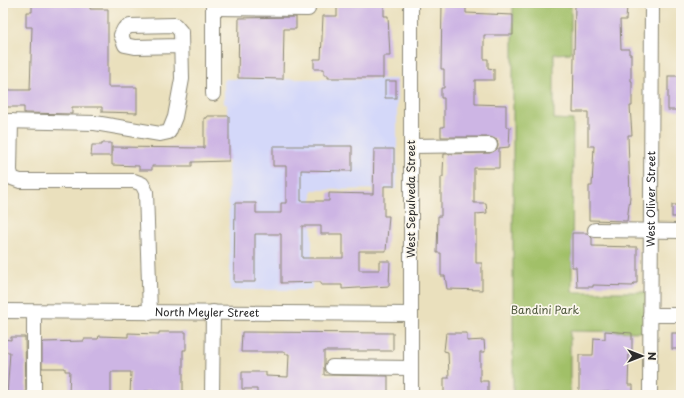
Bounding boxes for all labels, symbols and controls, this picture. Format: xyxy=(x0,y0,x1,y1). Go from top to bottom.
street label: West Sepulveda Street xyxy=(402,139,419,258)
street label: West Oliver Street xyxy=(642,151,659,247)
park label: Bandini Park xyxy=(511,301,579,318)
street label: North Meyler Street xyxy=(155,303,260,321)
north arrow xyxy=(622,336,662,376)
text: N xyxy=(644,352,661,361)

